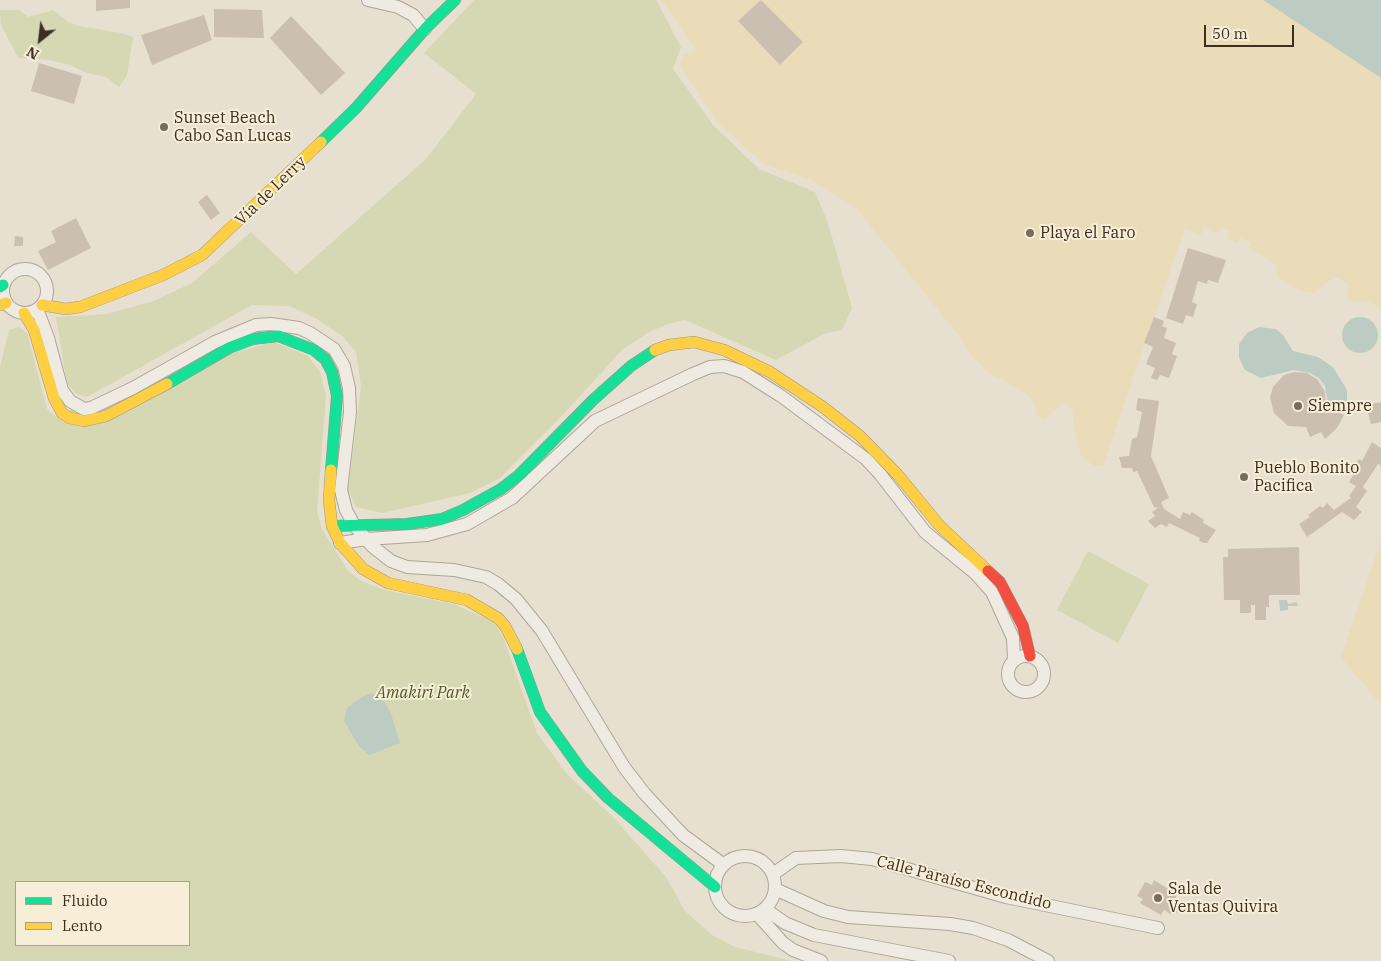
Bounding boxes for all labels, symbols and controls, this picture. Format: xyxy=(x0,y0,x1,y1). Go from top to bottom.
north arrow xyxy=(15,15,65,65)
scale bar xyxy=(1206,15,1296,47)
text: 50 m xyxy=(1212,24,1248,43)
text: N xyxy=(24,43,42,64)
place label: Sunset Beach Cabo San Lucas xyxy=(174,108,291,146)
marker: Sunset Beach Cabo San Lucas xyxy=(158,121,170,133)
street label: Vía de Lerry xyxy=(232,152,310,230)
place label: Playa el Faro xyxy=(1040,223,1135,243)
marker: Playa el Faro xyxy=(1024,227,1036,239)
place label: Siempre xyxy=(1308,396,1372,416)
marker: Siempre xyxy=(1292,400,1304,412)
place label: Pueblo Bonito Pacifica xyxy=(1254,458,1359,496)
marker: Pueblo Bonito Pacifica xyxy=(1238,471,1250,483)
park label: Amakiri Park xyxy=(376,683,470,703)
street label: Calle Paraíso Escondido xyxy=(875,852,1053,914)
place label: Sala de Ventas Quivira xyxy=(1168,879,1278,917)
legend xyxy=(15,881,190,946)
text: Fluido xyxy=(62,891,107,910)
marker: Sala de Ventas Quivira xyxy=(1152,892,1164,904)
text: Lento xyxy=(62,916,102,935)

